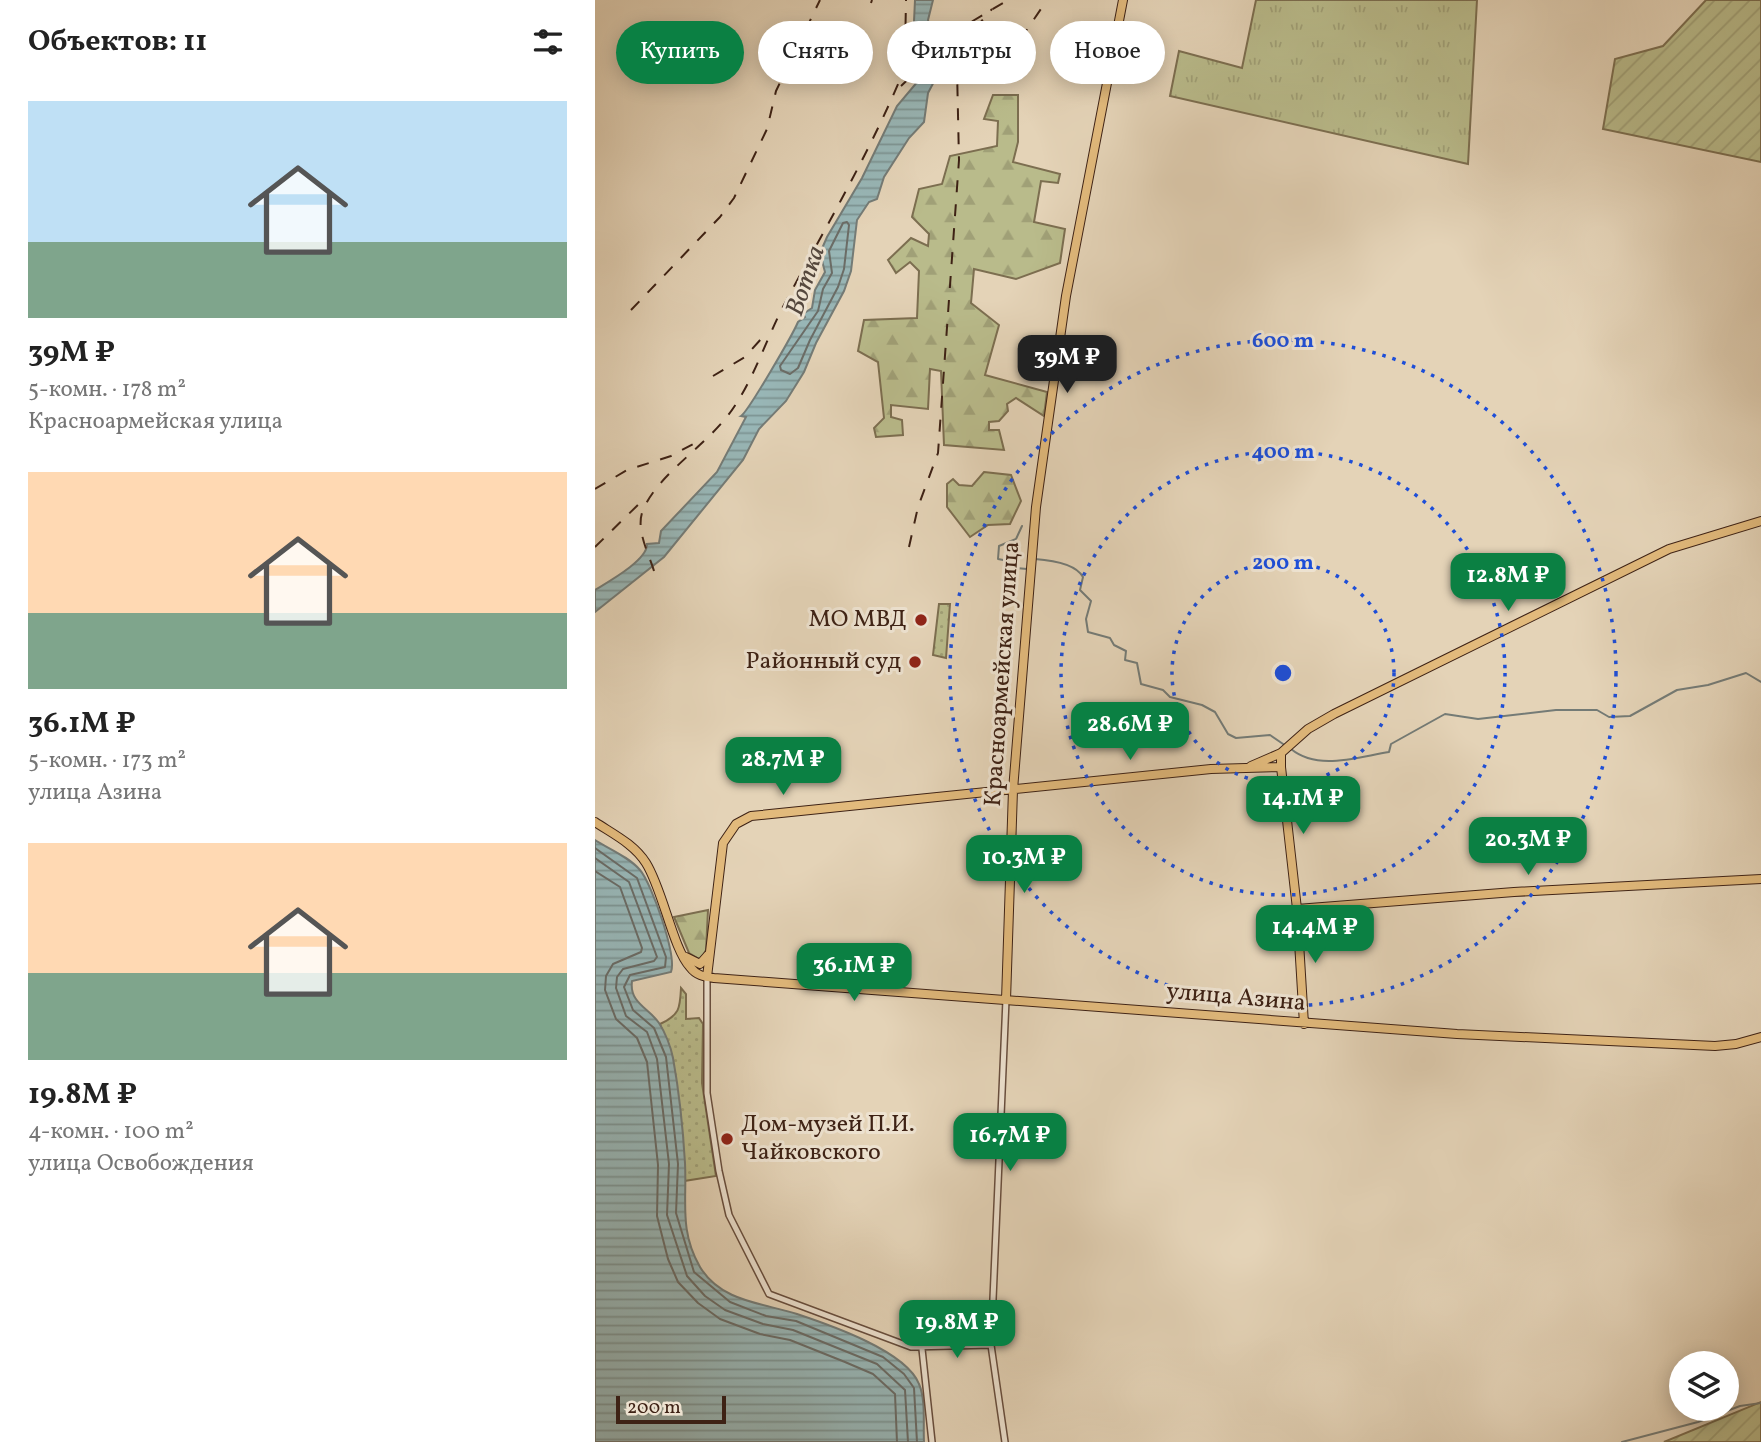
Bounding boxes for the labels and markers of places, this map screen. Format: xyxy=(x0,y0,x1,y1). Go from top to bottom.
pin: 39M ₽ xyxy=(1018,336,1116,395)
pin: 12.8M ₽ xyxy=(1443,554,1573,613)
place label: МО МВД xyxy=(808,603,907,637)
marker: МО МВД xyxy=(913,612,929,628)
place label: Районный суд xyxy=(746,645,901,679)
marker: Районный суд xyxy=(907,654,923,670)
centre of rings xyxy=(1271,661,1295,685)
pin: 28.6M ₽ xyxy=(1065,702,1195,762)
pin: 28.7M ₽ xyxy=(718,738,848,797)
pin: 14.1M ₽ xyxy=(1238,776,1368,836)
pin: 20.3M ₽ xyxy=(1463,818,1593,877)
pin: 10.3M ₽ xyxy=(959,836,1089,895)
pin: 14.4M ₽ xyxy=(1250,906,1380,965)
pin: 36.1M ₽ xyxy=(789,944,919,1003)
place label: Дом-музей П.И. Чайковского xyxy=(741,1108,915,1170)
pin: 16.7M ₽ xyxy=(945,1114,1075,1173)
marker: Дом-музей П.И. Чайковского xyxy=(719,1131,735,1147)
pin: 19.8M ₽ xyxy=(892,1300,1022,1360)

